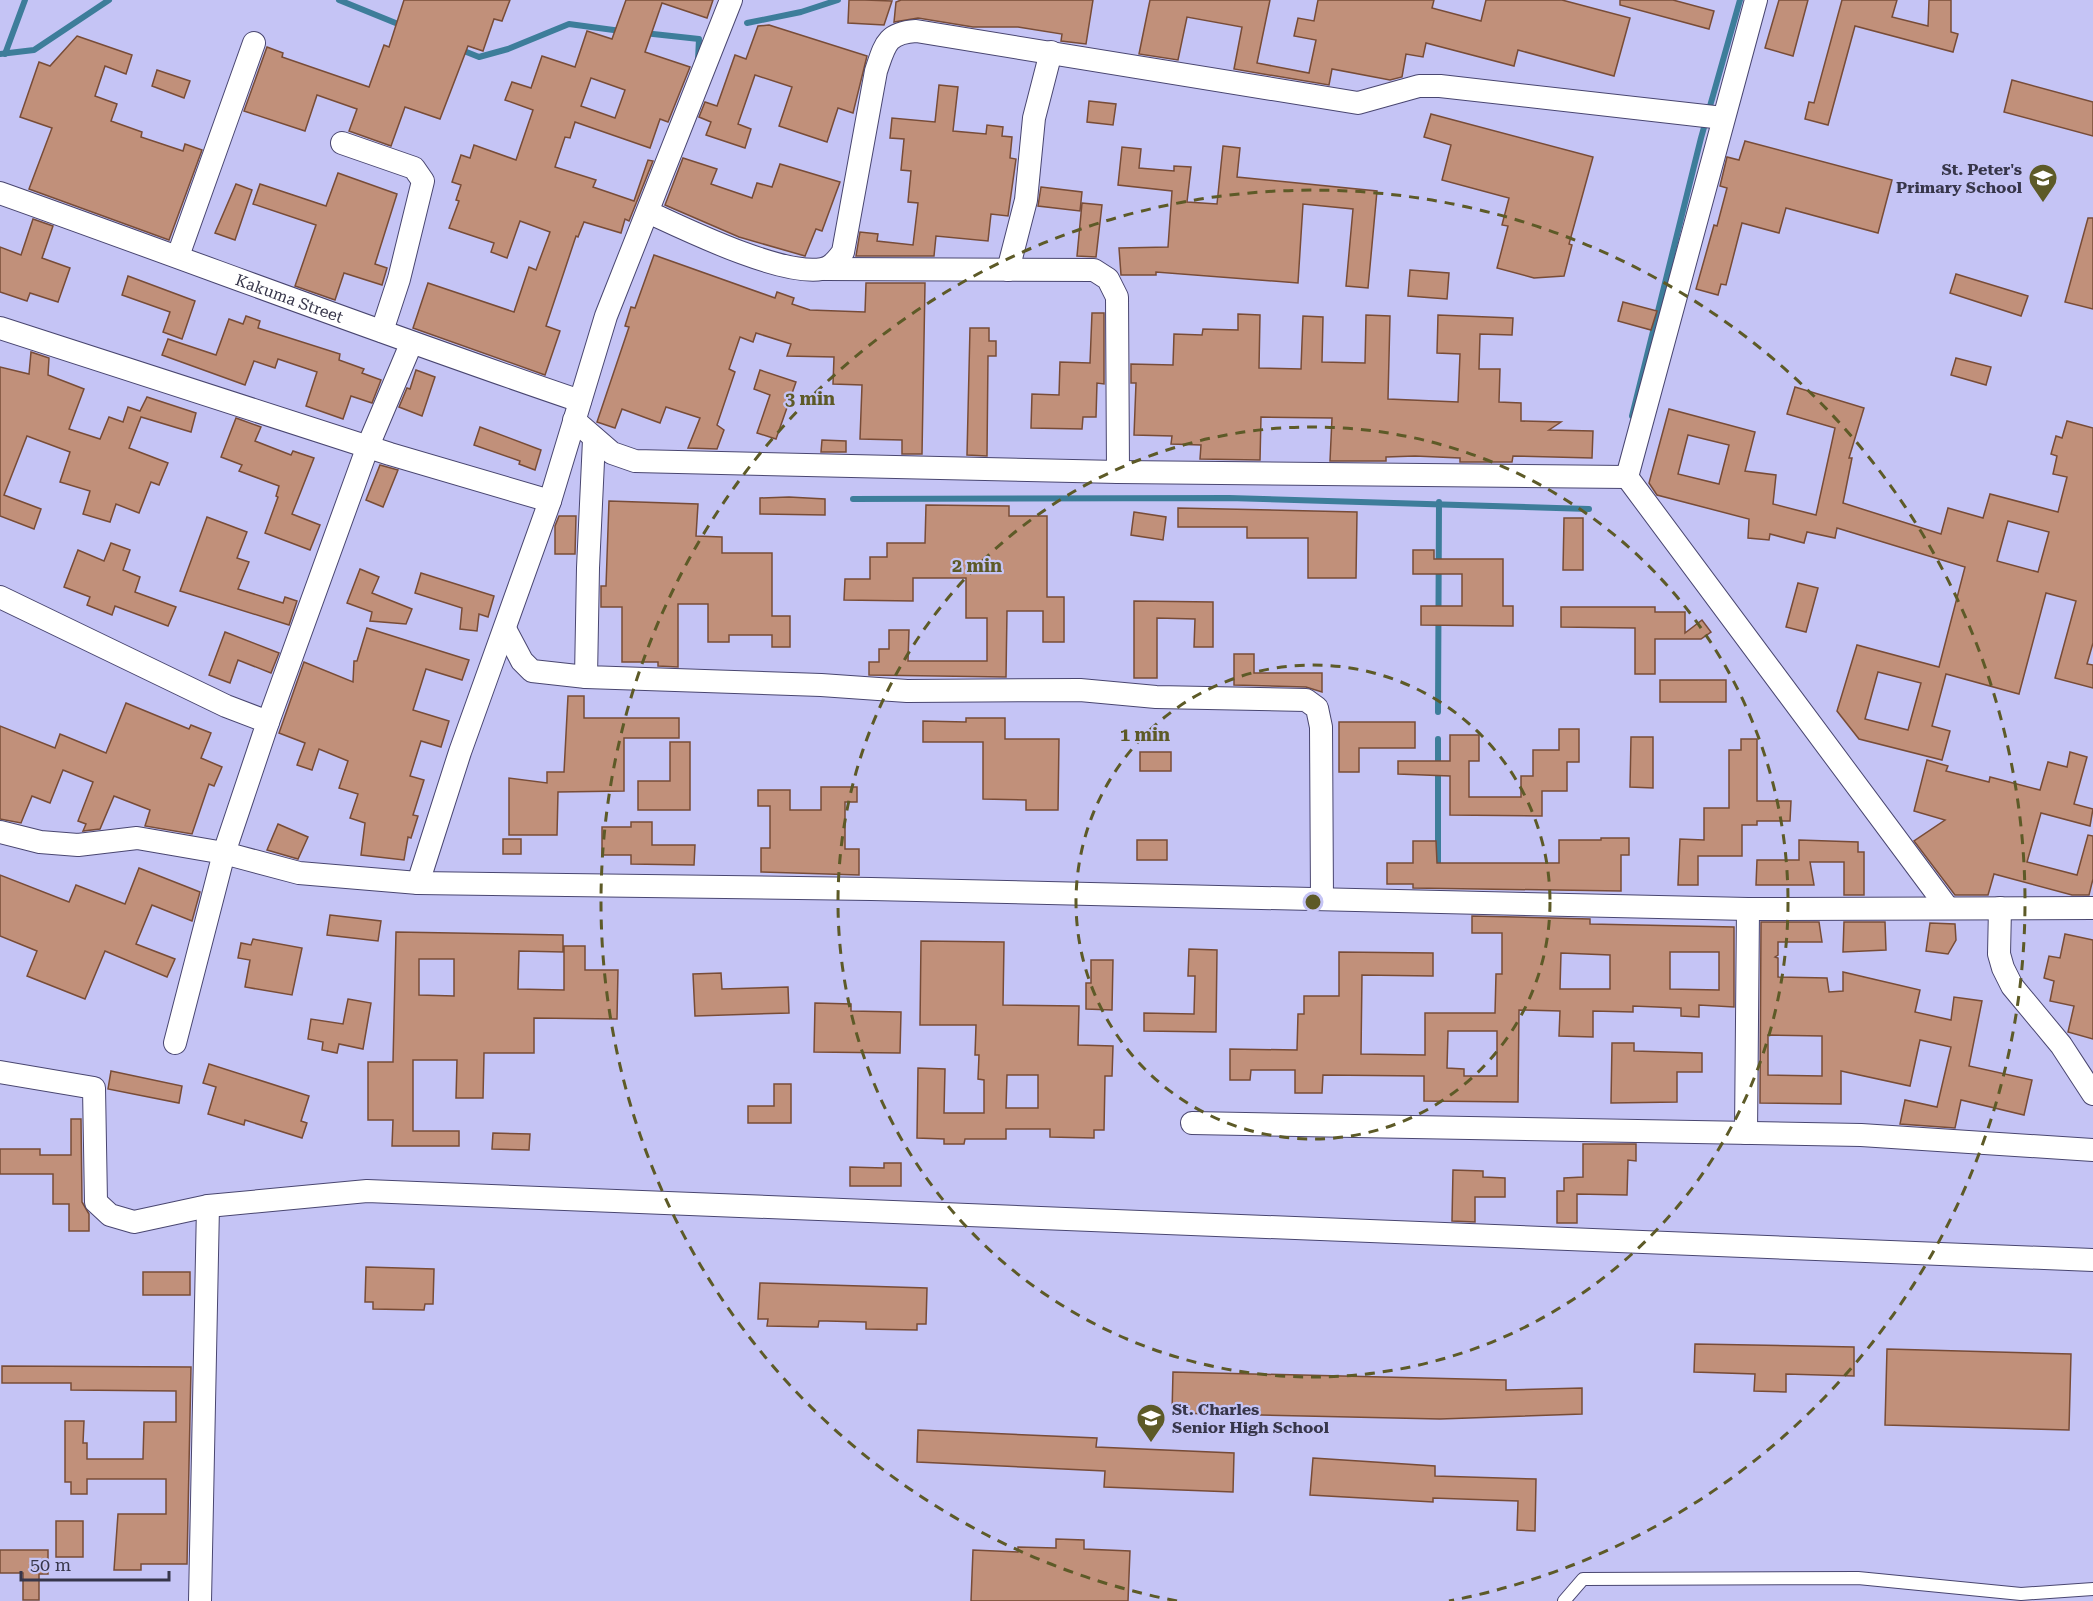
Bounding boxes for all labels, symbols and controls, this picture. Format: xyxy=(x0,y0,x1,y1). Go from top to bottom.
place label: St. Peter's Primary School xyxy=(1896,160,2023,197)
school or university icon: St. Peter's Primary School xyxy=(2027,162,2059,204)
street label: Kakuma Street xyxy=(233,270,346,326)
text: 3 min xyxy=(785,388,835,409)
text: 2 min xyxy=(952,555,1002,576)
text: 1 min xyxy=(1120,724,1170,745)
centre of rings xyxy=(1303,892,1323,912)
place label: St. Charles Senior High School xyxy=(1172,1400,1330,1437)
school or university icon: St. Charles Senior High School xyxy=(1135,1402,1167,1444)
scale bar xyxy=(21,1544,170,1582)
text: 50 m xyxy=(30,1554,71,1575)

